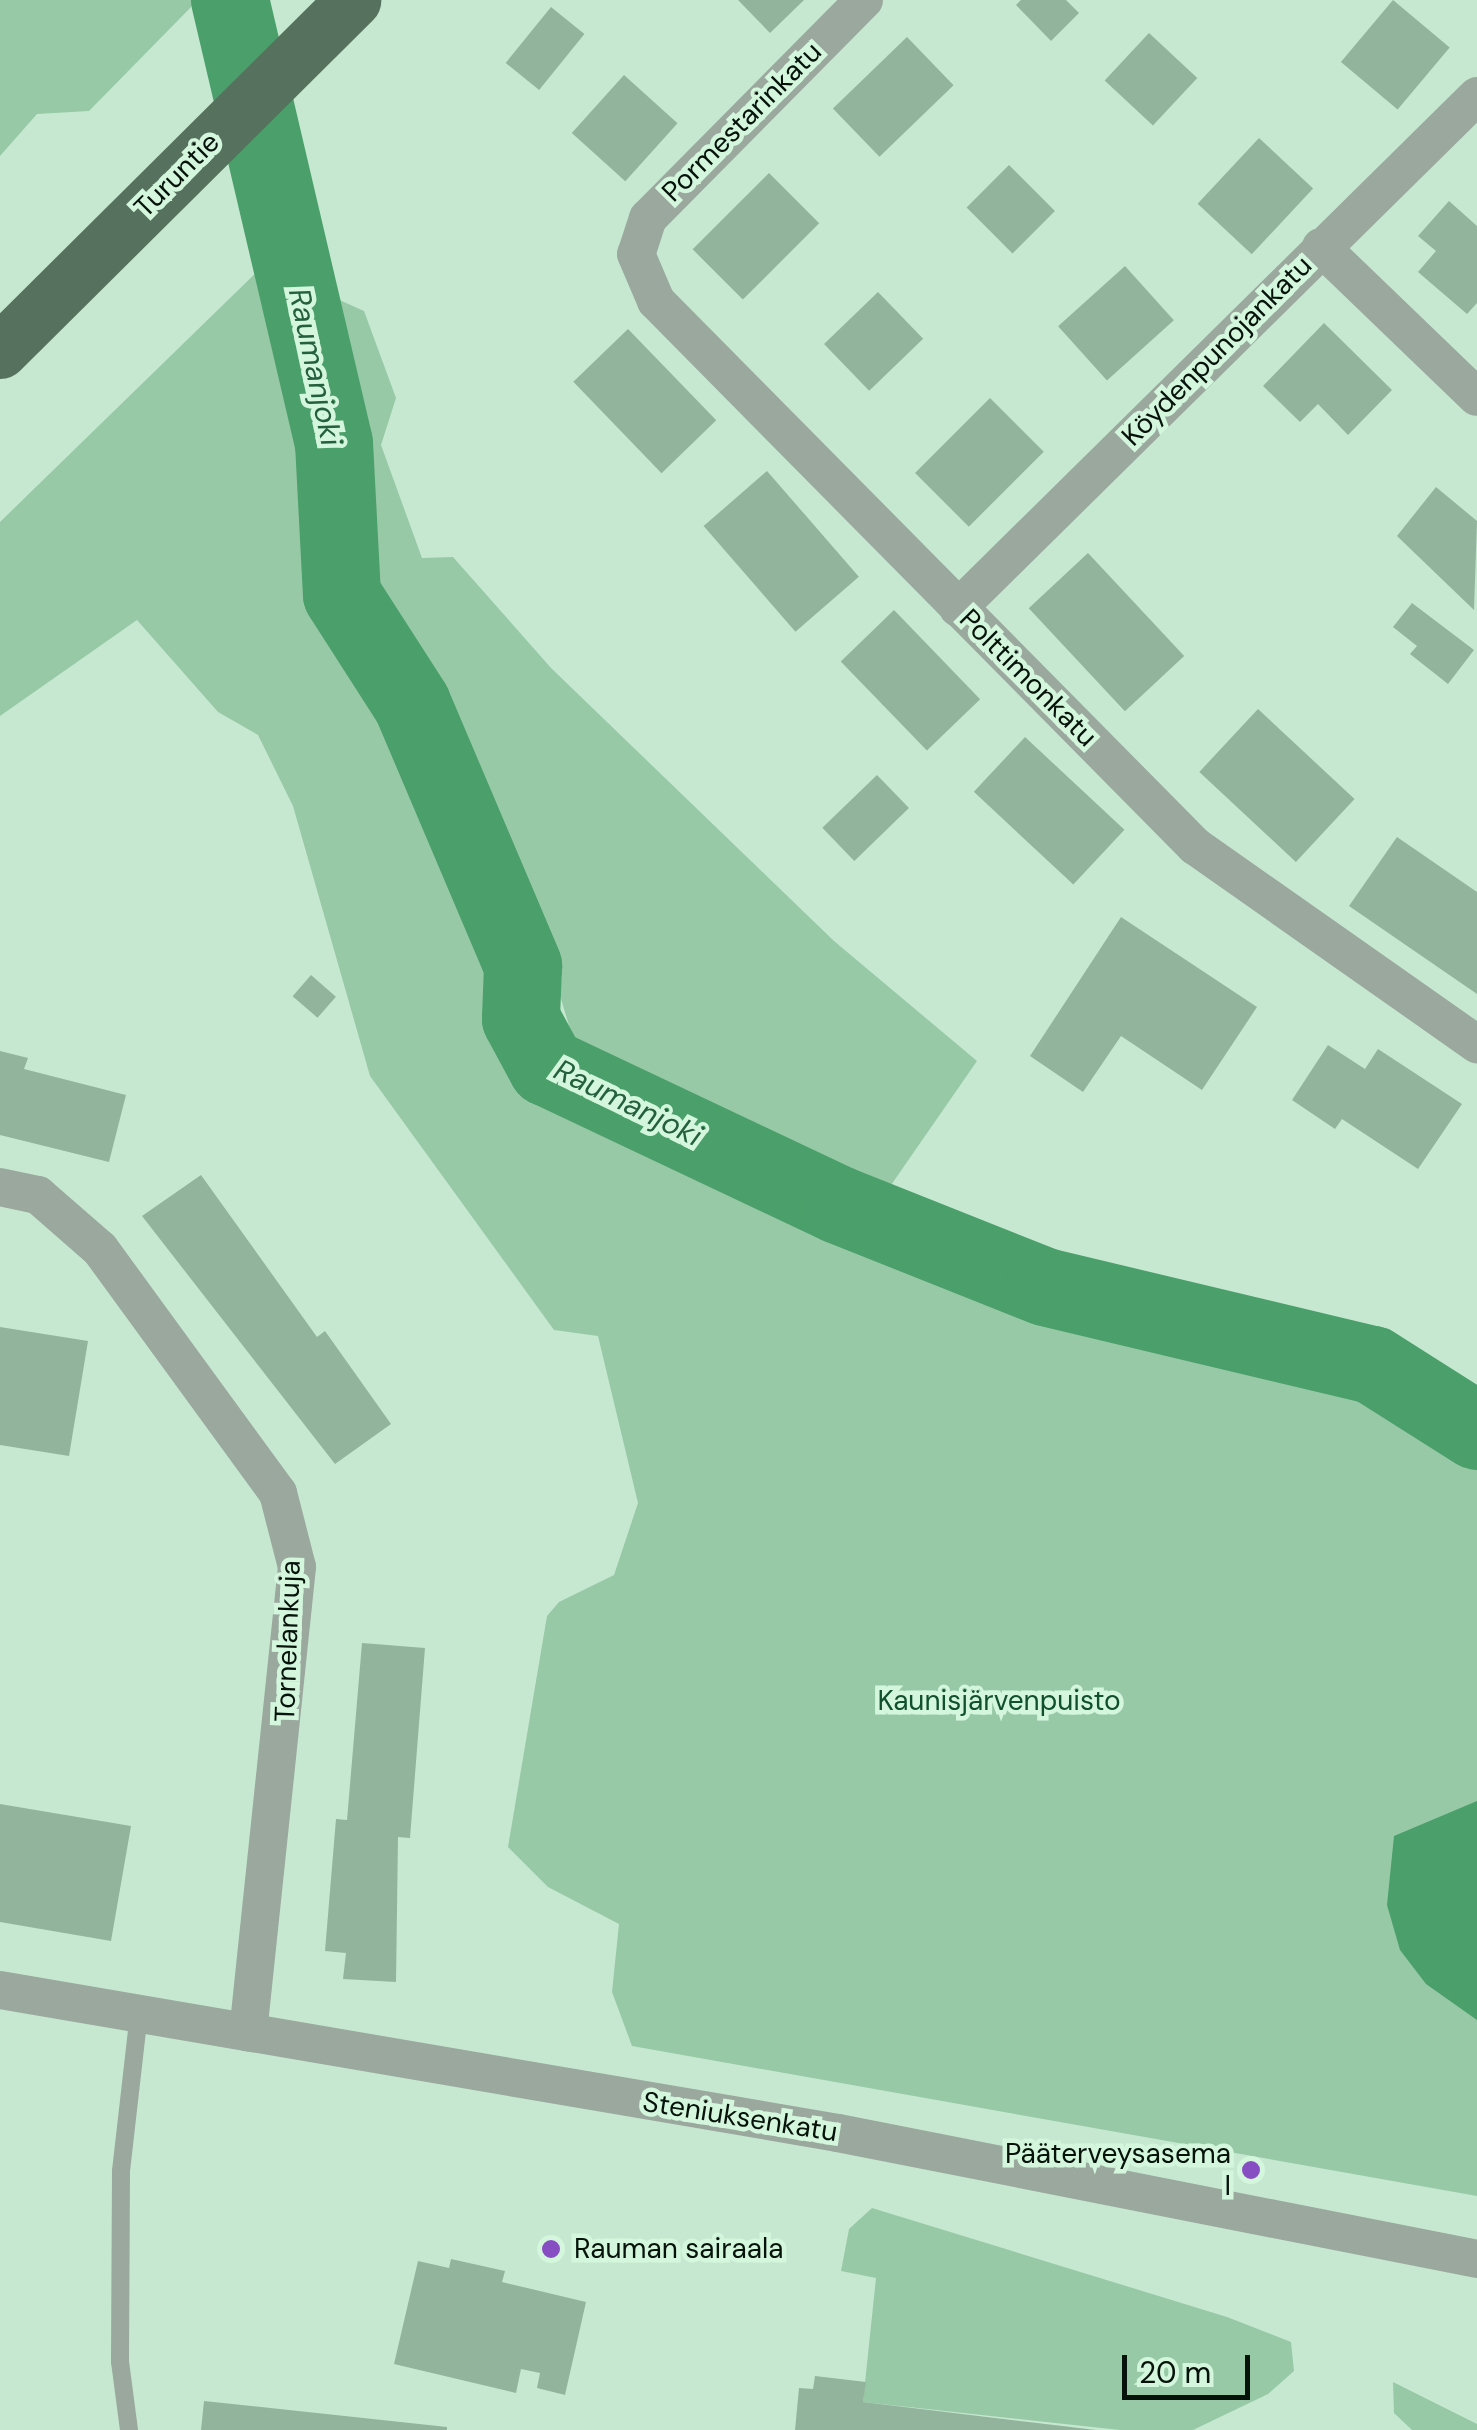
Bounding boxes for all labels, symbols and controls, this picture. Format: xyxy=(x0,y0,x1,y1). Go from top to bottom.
street label: Pormestarinkatu xyxy=(655,35,829,209)
street label: Turuntie xyxy=(127,125,227,225)
street label: Köydenpunojankatu xyxy=(1115,249,1319,453)
water label: Raumanjoki xyxy=(281,285,349,449)
street label: Polttimonkatu xyxy=(952,602,1104,754)
water label: Raumanjoki xyxy=(548,1052,708,1154)
street label: Tornelankuja xyxy=(268,1560,308,1722)
park label: Kaunisjärvenpuisto xyxy=(877,1684,1121,1718)
street label: Steniuksenkatu xyxy=(640,2085,840,2149)
place label: Pääterveysasema I xyxy=(1005,2137,1231,2203)
marker: Pääterveysasema I xyxy=(1240,2159,1262,2181)
place label: Rauman sairaala xyxy=(574,2232,784,2266)
marker: Rauman sairaala xyxy=(538,2236,564,2262)
scale bar xyxy=(1127,2335,1254,2397)
text: 20 m xyxy=(1139,2353,1211,2392)

